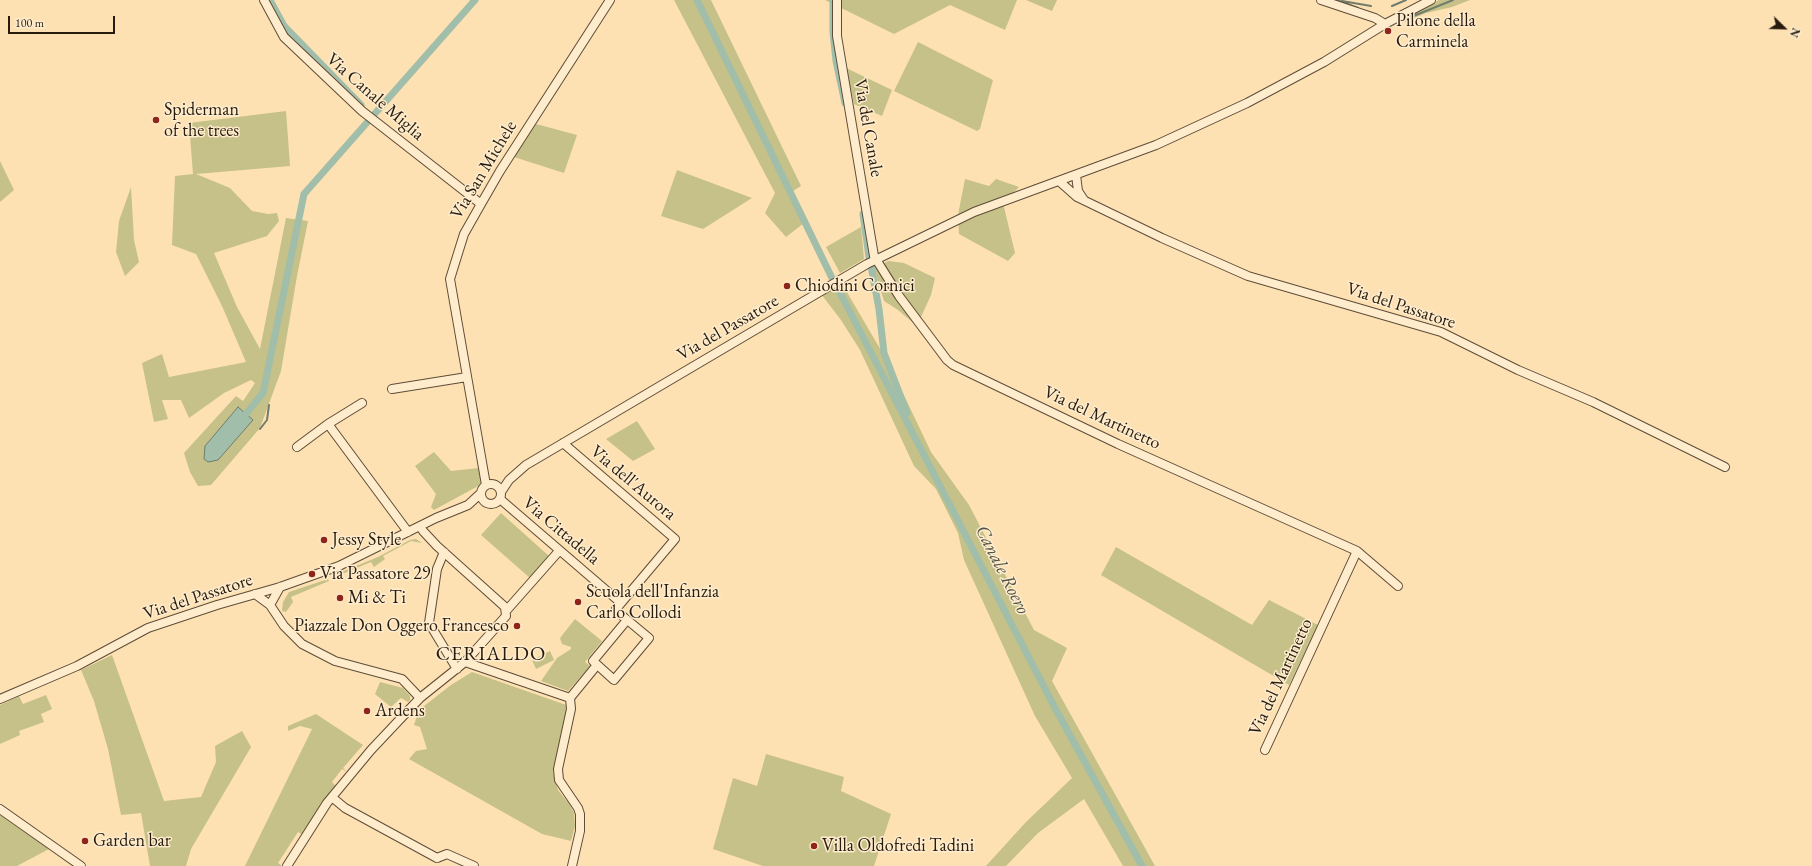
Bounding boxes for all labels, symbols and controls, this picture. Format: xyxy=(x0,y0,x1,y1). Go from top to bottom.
scale bar xyxy=(10,8,117,34)
north arrow xyxy=(1764,8,1804,48)
place label: Pilone della Carminela xyxy=(1396,10,1476,52)
text: 100 m xyxy=(15,15,44,31)
marker: Pilone della Carminela xyxy=(1383,26,1393,36)
text: N xyxy=(1787,26,1803,40)
street label: Via Canale Miglia xyxy=(322,49,428,145)
street label: Via del Canale xyxy=(849,77,887,179)
place label: Spiderman of the trees xyxy=(164,99,239,142)
marker: Spiderman of the trees xyxy=(151,115,161,125)
street label: Via San Michele xyxy=(446,117,522,223)
place label: Chiodini Cornici xyxy=(795,275,915,297)
street label: Via del Passatore xyxy=(1344,278,1458,334)
marker: Chiodini Cornici xyxy=(782,281,792,291)
street label: Via del Passatore xyxy=(673,290,783,366)
street label: Via del Martinetto xyxy=(1040,381,1164,455)
street label: Via dell'Aurora xyxy=(586,441,680,525)
street label: Via Cittadella xyxy=(518,492,604,570)
water label: Canale Roero xyxy=(970,522,1034,618)
place label: Jessy Style xyxy=(332,529,401,551)
marker: Jessy Style xyxy=(319,535,329,545)
place label: Via Passatore 29 xyxy=(320,563,430,585)
street label: Via del Passatore xyxy=(141,569,255,625)
marker: Via Passatore 29 xyxy=(307,569,317,579)
place label: Scuola dell'Infanzia Carlo Collodi xyxy=(586,581,719,624)
place label: Mi & Ti xyxy=(348,587,406,609)
marker: Mi & Ti xyxy=(335,593,345,603)
marker: Scuola dell'Infanzia Carlo Collodi xyxy=(573,597,583,607)
place label: Piazzale Don Oggero Francesco xyxy=(294,615,509,637)
street label: Via del Martinetto xyxy=(1244,615,1318,739)
marker: Piazzale Don Oggero Francesco xyxy=(512,621,522,631)
district label: CERIALDO xyxy=(436,643,546,667)
place label: Ardens xyxy=(375,700,425,722)
marker: Ardens xyxy=(362,706,372,716)
place label: Garden bar xyxy=(93,830,171,852)
place label: Villa Oldofredi Tadini xyxy=(822,835,974,857)
marker: Garden bar xyxy=(80,836,90,846)
marker: Villa Oldofredi Tadini xyxy=(809,841,819,851)

